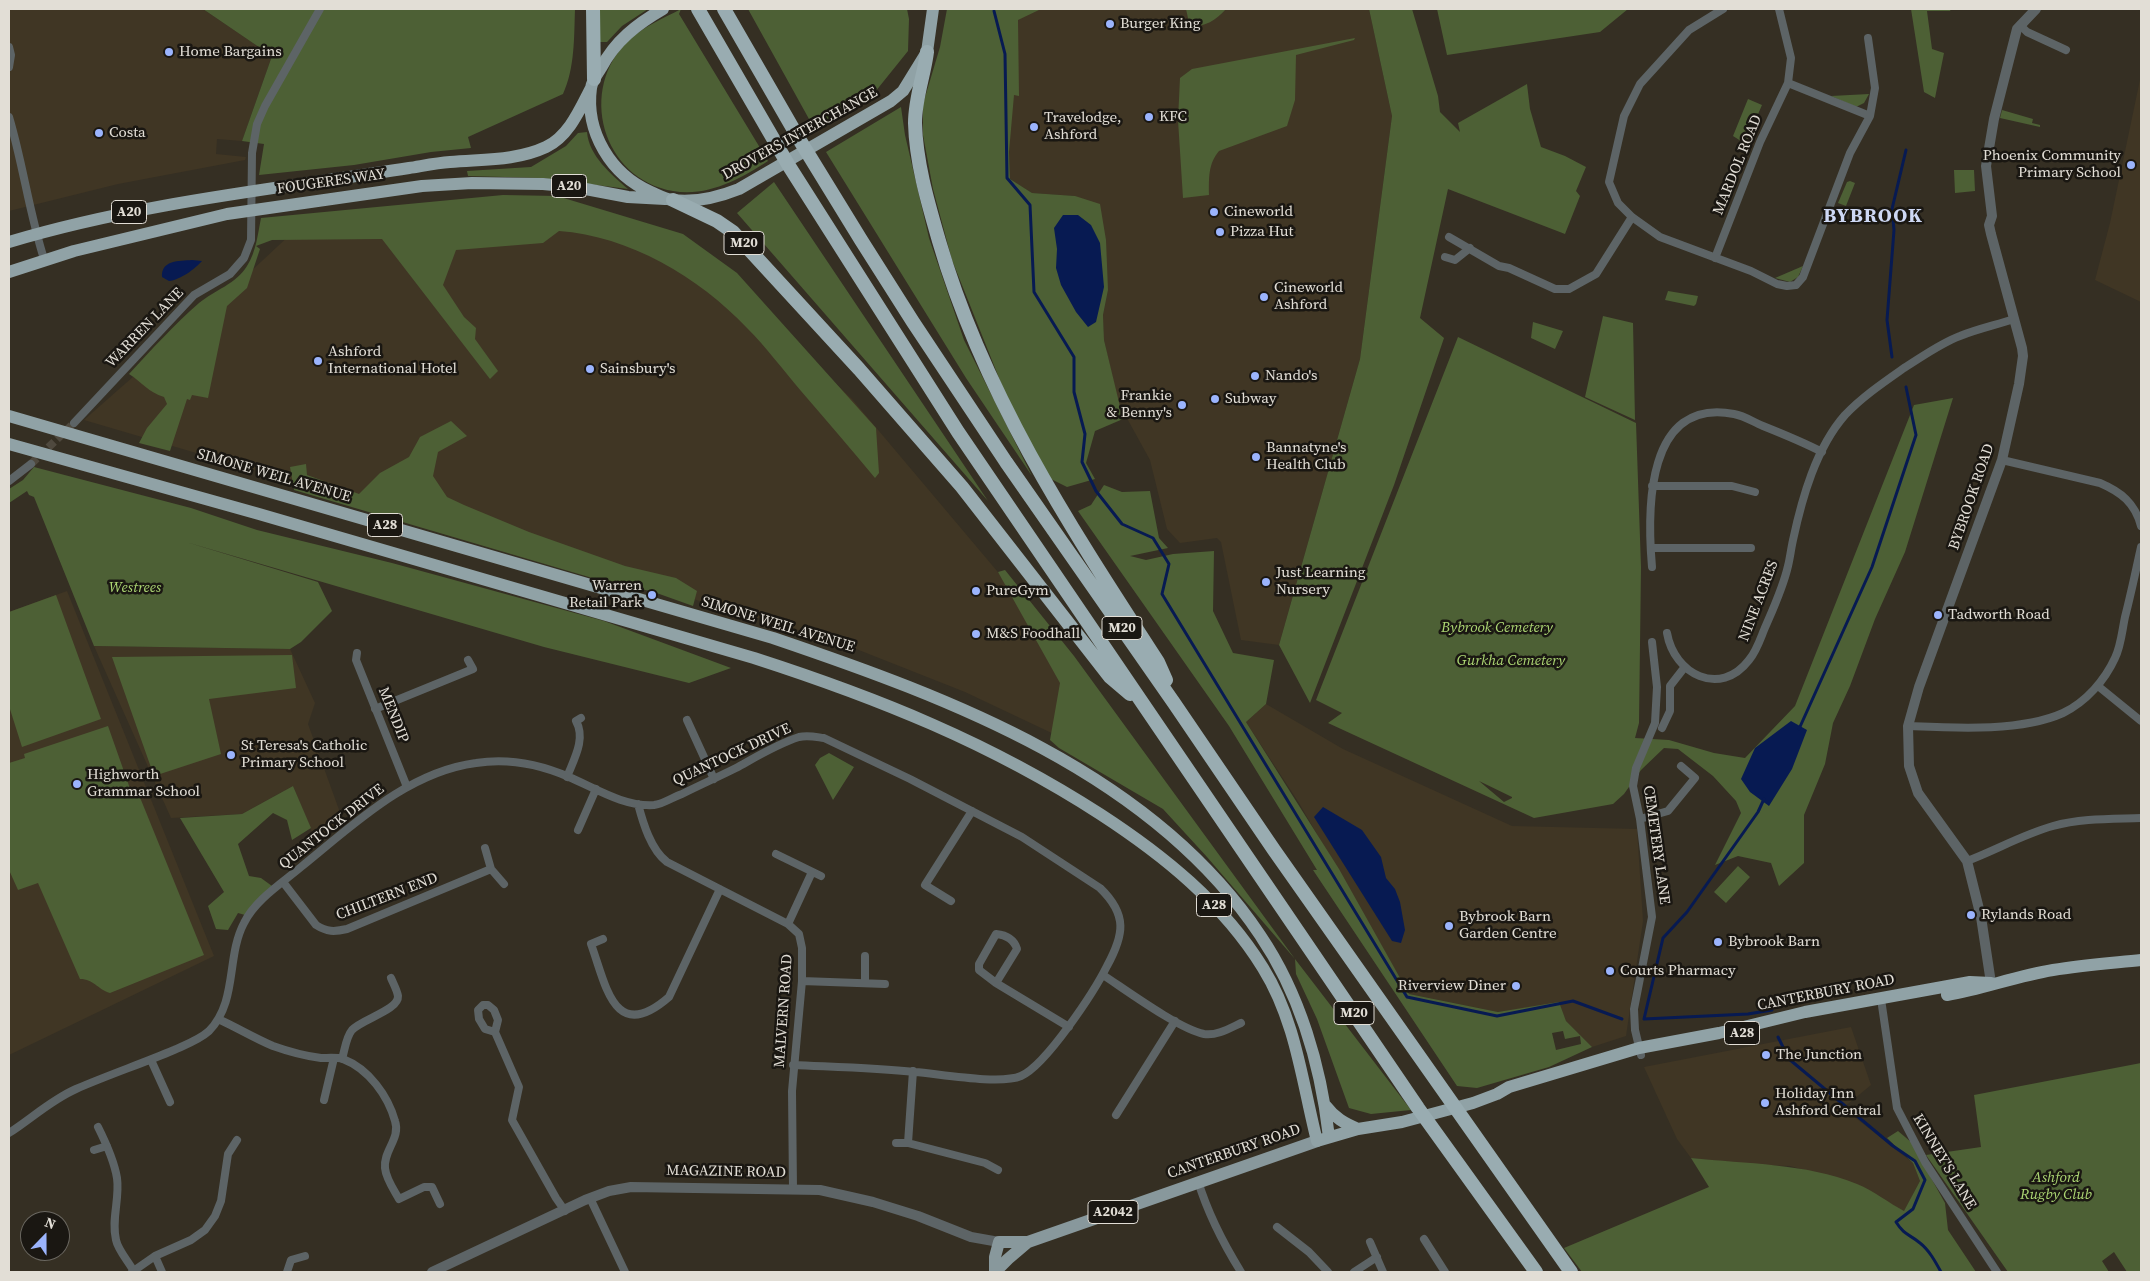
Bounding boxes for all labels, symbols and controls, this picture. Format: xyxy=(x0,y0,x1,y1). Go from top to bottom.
place label: Burger King xyxy=(1120,15,1201,33)
marker: Burger King xyxy=(1104,18,1116,30)
place label: Home Bargains xyxy=(179,43,282,61)
marker: Home Bargains xyxy=(163,46,175,58)
street label: DROVERS INTERCHANGE xyxy=(719,84,881,184)
place label: KFC xyxy=(1159,108,1187,126)
place label: Travelodge, Ashford xyxy=(1044,109,1121,144)
marker: KFC xyxy=(1143,111,1155,123)
street label: MARDOL ROAD xyxy=(1710,112,1766,218)
marker: Travelodge, Ashford xyxy=(1028,121,1040,133)
place label: Costa xyxy=(109,124,146,142)
marker: Costa xyxy=(93,127,105,139)
place label: Phoenix Community Primary School xyxy=(1983,147,2121,182)
marker: Phoenix Community Primary School xyxy=(2125,159,2137,171)
street label: FOUGERES WAY xyxy=(276,165,386,199)
road number: A20 xyxy=(552,175,586,198)
road number: A20 xyxy=(112,200,146,223)
place label: Cineworld xyxy=(1224,203,1293,221)
district label: BYBROOK xyxy=(1822,205,1924,229)
marker: Cineworld xyxy=(1208,206,1220,218)
place label: Pizza Hut xyxy=(1230,223,1293,241)
marker: Pizza Hut xyxy=(1214,226,1226,238)
road number: M20 xyxy=(724,232,764,254)
place label: Cineworld Ashford xyxy=(1274,279,1343,314)
street label: WARREN LANE xyxy=(102,284,188,372)
marker: Cineworld Ashford xyxy=(1258,291,1270,303)
place label: Ashford International Hotel xyxy=(328,343,457,378)
marker: Ashford International Hotel xyxy=(312,355,324,367)
place label: Sainsbury's xyxy=(600,360,675,378)
marker: Sainsbury's xyxy=(584,363,596,375)
place label: Nando's xyxy=(1265,367,1317,385)
marker: Nando's xyxy=(1249,370,1261,382)
place label: Frankie & Benny's xyxy=(1106,387,1172,422)
place label: Subway xyxy=(1225,390,1276,408)
marker: Subway xyxy=(1209,393,1221,405)
marker: Frankie & Benny's xyxy=(1176,399,1188,411)
place label: Bannatyne's Health Club xyxy=(1266,439,1347,474)
street label: BYBROOK ROAD xyxy=(1945,442,1999,552)
street label: SIMONE WEIL AVENUE xyxy=(195,445,353,507)
marker: Bannatyne's Health Club xyxy=(1250,451,1262,463)
road number: A28 xyxy=(368,514,402,536)
street label: NINE ACRES xyxy=(1735,558,1783,644)
place label: Just Learning Nursery xyxy=(1276,564,1366,599)
marker: Just Learning Nursery xyxy=(1260,576,1272,588)
place label: Warren Retail Park xyxy=(569,577,642,612)
park label: Westrees xyxy=(109,579,161,597)
place label: PureGym xyxy=(986,582,1049,600)
marker: PureGym xyxy=(970,585,982,597)
marker: Warren Retail Park xyxy=(646,589,658,601)
street label: SIMONE WEIL AVENUE xyxy=(699,593,857,657)
place label: Tadworth Road xyxy=(1948,606,2050,624)
marker: Tadworth Road xyxy=(1932,609,1944,621)
road number: M20 xyxy=(1102,616,1142,640)
park label: Bybrook Cemetery xyxy=(1441,619,1553,637)
place label: M&S Foodhall xyxy=(986,625,1080,643)
marker: M&S Foodhall xyxy=(970,628,982,640)
park label: Gurkha Cemetery xyxy=(1457,652,1565,670)
street label: MENDIP xyxy=(374,685,412,745)
street label: QUANTOCK DRIVE xyxy=(670,720,794,790)
place label: St Teresa's Catholic Primary School xyxy=(241,737,367,772)
marker: St Teresa's Catholic Primary School xyxy=(225,749,237,761)
place label: Highworth Grammar School xyxy=(87,766,200,801)
marker: Highworth Grammar School xyxy=(71,778,83,790)
street label: QUANTOCK DRIVE xyxy=(276,780,388,874)
street label: CEMETERY LANE xyxy=(1639,784,1673,906)
street label: CHILTERN END xyxy=(334,869,440,925)
road number: A28 xyxy=(1196,894,1232,916)
place label: Rylands Road xyxy=(1981,906,2071,924)
place label: Bybrook Barn Garden Centre xyxy=(1459,908,1557,943)
marker: Rylands Road xyxy=(1965,909,1977,921)
marker: Bybrook Barn Garden Centre xyxy=(1443,920,1455,932)
place label: Bybrook Barn xyxy=(1728,933,1820,951)
marker: Bybrook Barn xyxy=(1712,936,1724,948)
street label: MALVERN ROAD xyxy=(771,954,797,1068)
place label: Courts Pharmacy xyxy=(1620,962,1736,980)
marker: Courts Pharmacy xyxy=(1604,965,1616,977)
street label: CANTERBURY ROAD xyxy=(1756,971,1896,1015)
place label: Riverview Diner xyxy=(1398,977,1506,995)
marker: Riverview Diner xyxy=(1510,980,1522,992)
road number: M20 xyxy=(1334,1001,1374,1024)
road number: A28 xyxy=(1724,1021,1760,1044)
place label: The Junction xyxy=(1776,1046,1862,1064)
marker: The Junction xyxy=(1760,1049,1772,1061)
place label: Holiday Inn Ashford Central xyxy=(1775,1085,1881,1120)
marker: Holiday Inn Ashford Central xyxy=(1759,1097,1771,1109)
street label: KINNEY'S LANE xyxy=(1908,1111,1980,1213)
street label: CANTERBURY ROAD xyxy=(1165,1121,1303,1183)
street label: MAGAZINE ROAD xyxy=(666,1162,786,1182)
park label: Ashford Rugby Club xyxy=(2020,1169,2092,1204)
road number: A2042 xyxy=(1088,1200,1138,1224)
north arrow xyxy=(20,1211,70,1261)
text: N xyxy=(42,1212,59,1234)

